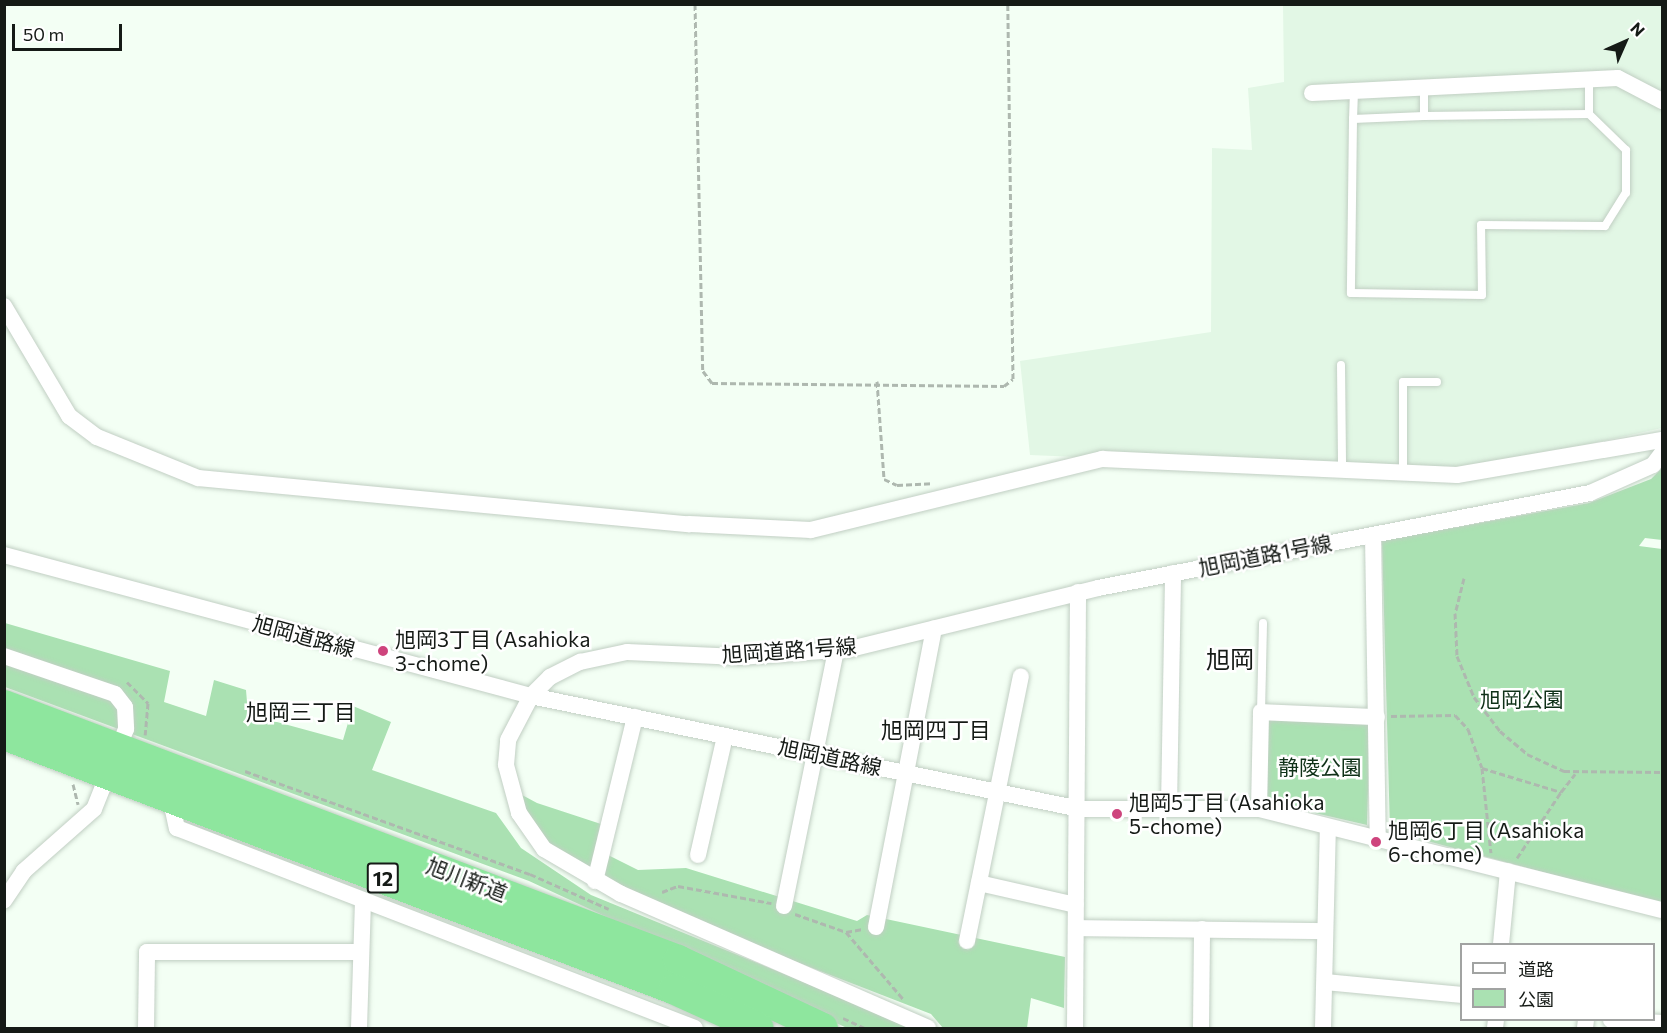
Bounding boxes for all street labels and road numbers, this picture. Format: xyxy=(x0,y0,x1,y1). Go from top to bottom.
street label: 旭岡道路1号線 xyxy=(1196,530,1334,580)
street label: 旭岡道路線 xyxy=(250,610,358,662)
street label: 旭岡道路1号線 xyxy=(721,633,857,667)
street label: 旭岡道路線 xyxy=(776,734,884,780)
street label: 旭川新道 xyxy=(423,852,511,906)
road number: 12 xyxy=(366,861,400,895)

